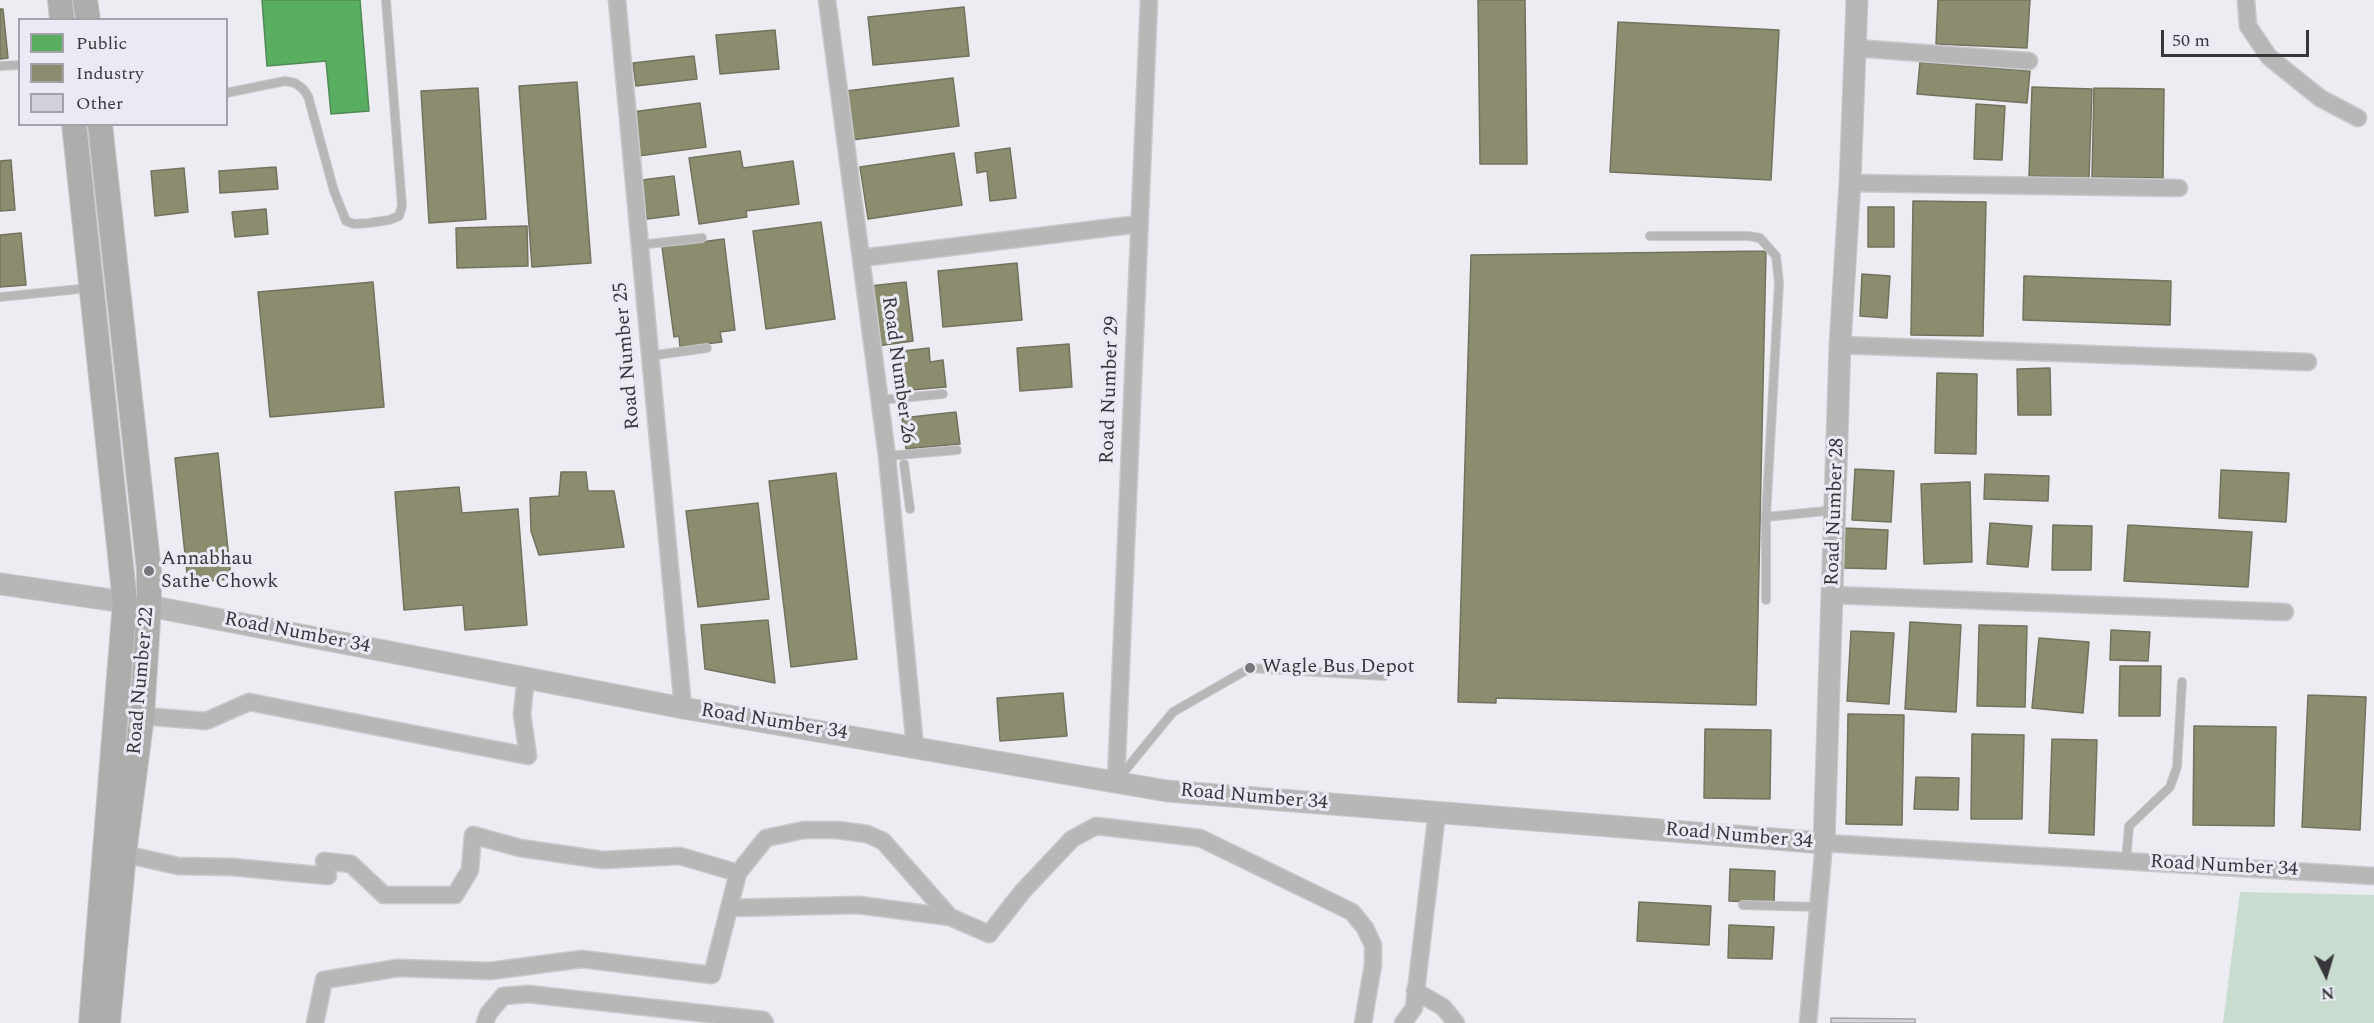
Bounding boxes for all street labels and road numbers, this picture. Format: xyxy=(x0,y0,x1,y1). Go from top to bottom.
street label: Road Number 25 xyxy=(610,281,646,431)
street label: Road Number 26 xyxy=(875,295,919,445)
street label: Road Number 29 xyxy=(1096,316,1126,464)
street label: Road Number 28 xyxy=(1821,438,1851,586)
street label: Road Number 22 xyxy=(124,606,160,756)
street label: Road Number 34 xyxy=(222,608,372,660)
street label: Road Number 34 xyxy=(699,700,849,746)
street label: Road Number 34 xyxy=(1179,780,1329,816)
street label: Road Number 34 xyxy=(1664,819,1814,855)
street label: Road Number 34 xyxy=(2149,851,2299,883)

